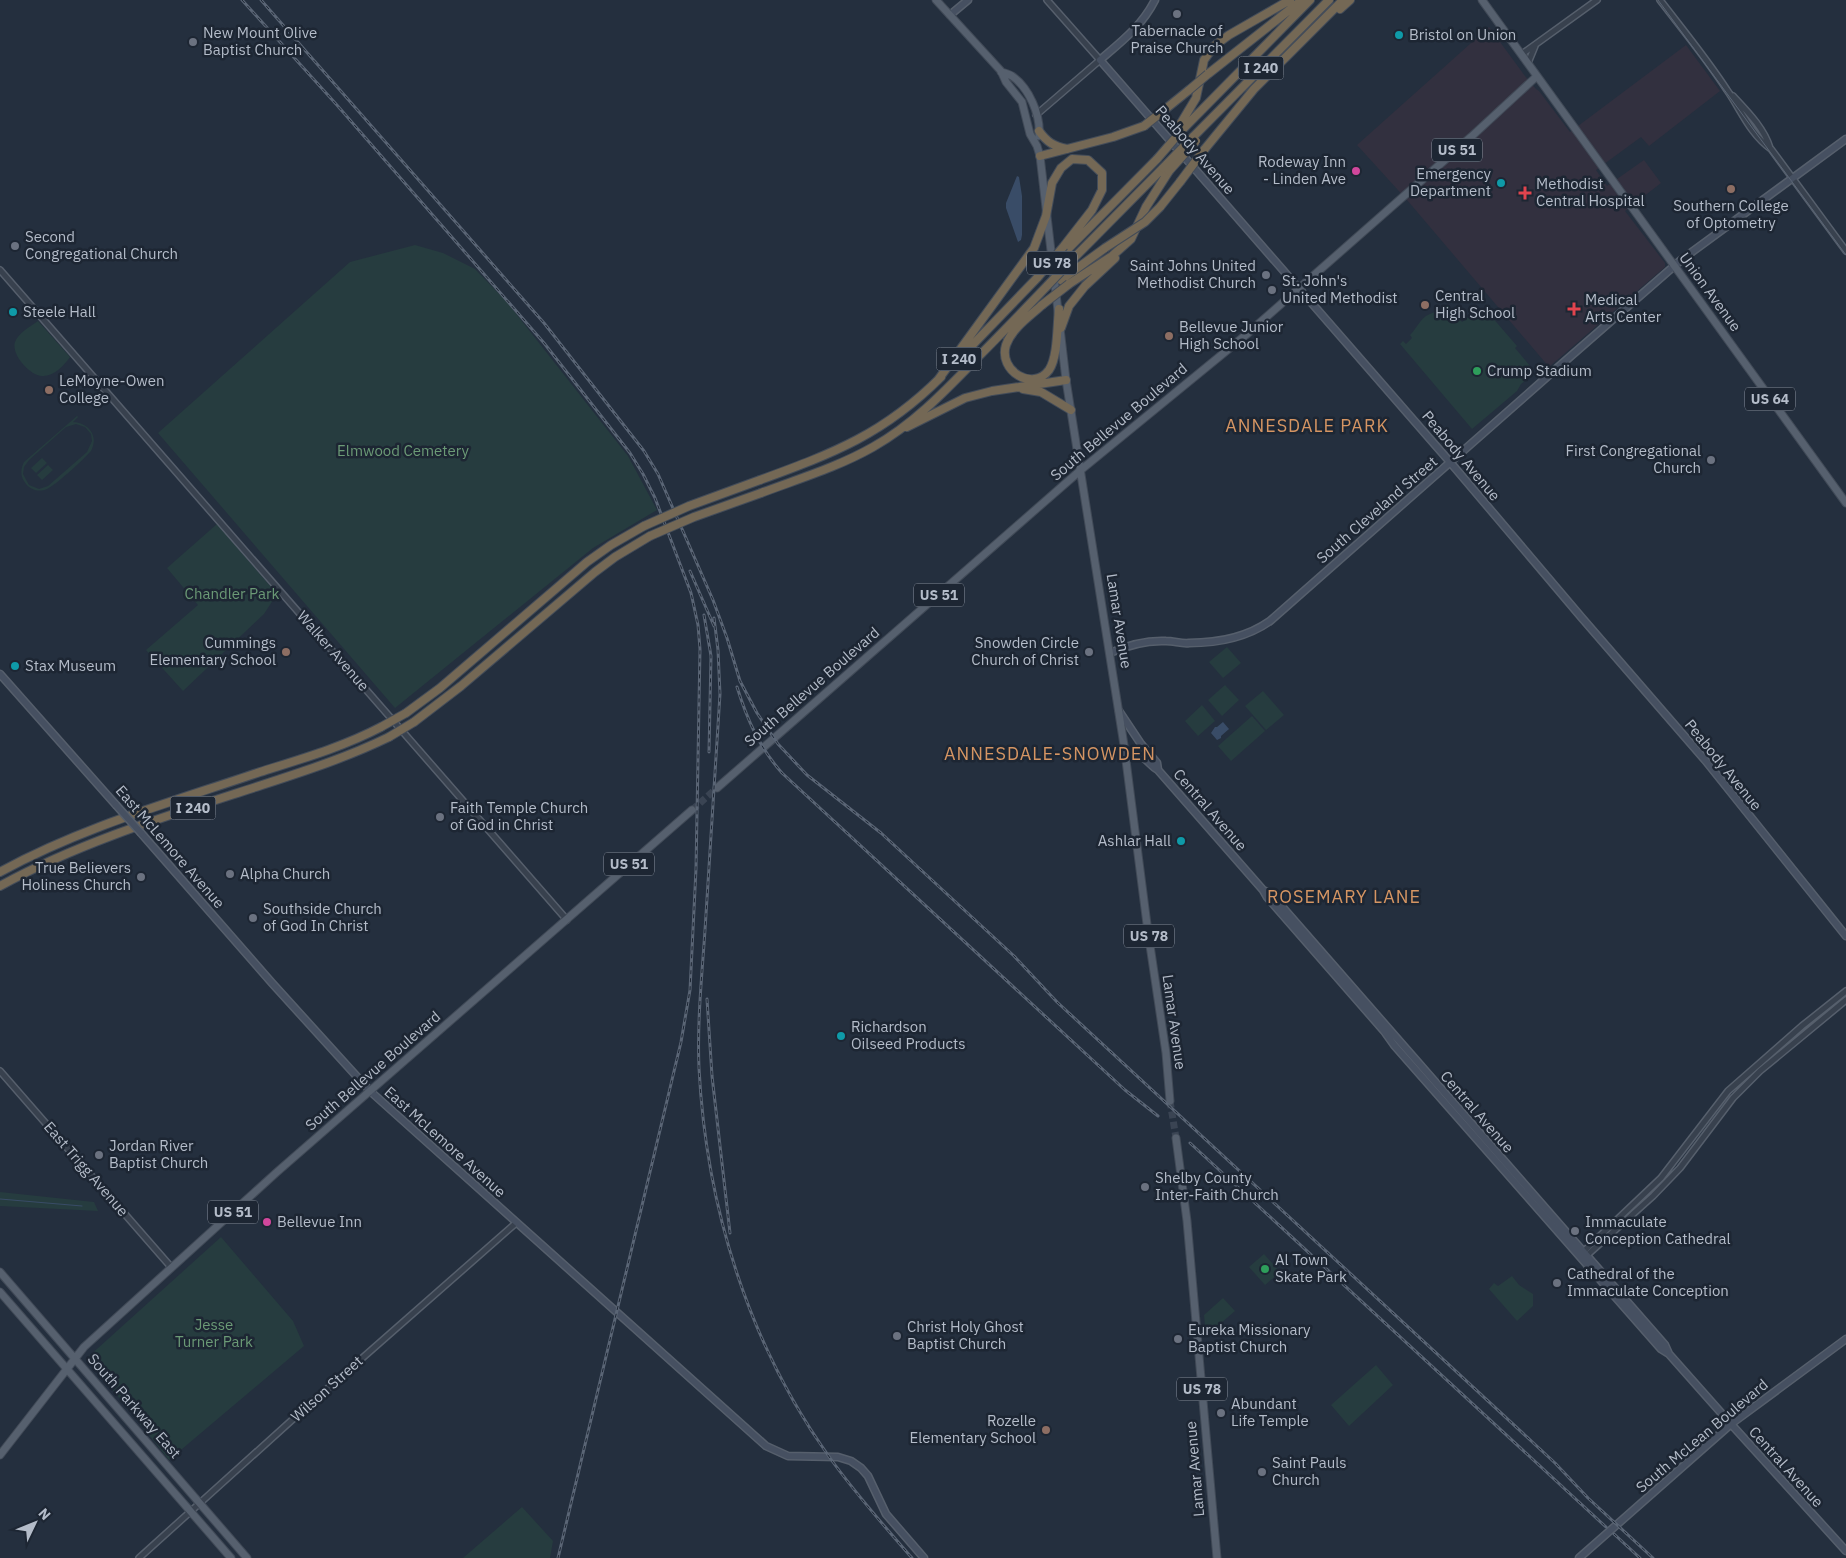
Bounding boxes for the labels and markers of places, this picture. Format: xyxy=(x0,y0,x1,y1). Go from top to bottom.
marker: Tabernacle of Praise Church xyxy=(1171,8,1183,20)
place label: Tabernacle of Praise Church xyxy=(1130,21,1224,57)
place label: New Mount Olive Baptist Church xyxy=(203,23,317,59)
place label: Bristol on Union xyxy=(1409,25,1516,44)
marker: Bristol on Union xyxy=(1393,29,1405,41)
marker: New Mount Olive Baptist Church xyxy=(187,36,199,48)
place label: Rodeway Inn - Linden Ave xyxy=(1258,152,1346,188)
place label: Emergency Department xyxy=(1410,164,1492,200)
marker: Rodeway Inn - Linden Ave xyxy=(1350,165,1362,177)
place label: Methodist Central Hospital xyxy=(1536,174,1645,210)
marker: Emergency Department xyxy=(1495,177,1507,189)
marker: Southern College of Optometry xyxy=(1725,183,1737,195)
marker: Methodist Central Hospital xyxy=(1518,186,1532,200)
place label: Southern College of Optometry xyxy=(1673,196,1789,232)
place label: Second Congregational Church xyxy=(25,227,178,263)
marker: Second Congregational Church xyxy=(9,240,21,252)
place label: Saint Johns United Methodist Church xyxy=(1130,256,1256,292)
marker: Saint Johns United Methodist Church xyxy=(1260,269,1272,281)
place label: St. John's United Methodist xyxy=(1282,271,1398,307)
marker: St. John's United Methodist xyxy=(1266,284,1278,296)
place label: Central High School xyxy=(1435,286,1515,322)
place label: Medical Arts Center xyxy=(1585,290,1662,326)
marker: Central High School xyxy=(1419,299,1431,311)
place label: Steele Hall xyxy=(23,302,96,321)
marker: Medical Arts Center xyxy=(1567,302,1581,316)
marker: Steele Hall xyxy=(7,306,19,318)
place label: Bellevue Junior High School xyxy=(1179,317,1284,353)
marker: Bellevue Junior High School xyxy=(1163,330,1175,342)
place label: Crump Stadium xyxy=(1487,361,1592,380)
marker: Crump Stadium xyxy=(1471,365,1483,377)
place label: LeMoyne-Owen College xyxy=(59,371,165,407)
marker: LeMoyne-Owen College xyxy=(43,384,55,396)
place label: First Congregational Church xyxy=(1566,441,1701,477)
marker: First Congregational Church xyxy=(1705,454,1717,466)
place label: Cummings Elementary School xyxy=(149,633,276,669)
place label: Snowden Circle Church of Christ xyxy=(971,633,1079,669)
marker: Cummings Elementary School xyxy=(280,646,292,658)
marker: Snowden Circle Church of Christ xyxy=(1083,646,1095,658)
place label: Stax Museum xyxy=(25,656,116,675)
marker: Stax Museum xyxy=(9,660,21,672)
place label: Faith Temple Church of God in Christ xyxy=(450,798,588,834)
marker: Faith Temple Church of God in Christ xyxy=(434,811,446,823)
place label: Ashlar Hall xyxy=(1098,831,1171,850)
marker: Ashlar Hall xyxy=(1175,835,1187,847)
place label: True Believers Holiness Church xyxy=(21,858,131,894)
place label: Alpha Church xyxy=(240,864,330,883)
marker: Alpha Church xyxy=(224,868,236,880)
marker: True Believers Holiness Church xyxy=(135,871,147,883)
place label: Southside Church of God In Christ xyxy=(263,899,382,935)
marker: Southside Church of God In Christ xyxy=(247,912,259,924)
place label: Richardson Oilseed Products xyxy=(851,1017,966,1053)
marker: Richardson Oilseed Products xyxy=(835,1030,847,1042)
place label: Jordan River Baptist Church xyxy=(109,1136,208,1172)
marker: Jordan River Baptist Church xyxy=(93,1149,105,1161)
place label: Shelby County Inter-Faith Church xyxy=(1155,1168,1279,1204)
marker: Shelby County Inter-Faith Church xyxy=(1139,1181,1151,1193)
place label: Bellevue Inn xyxy=(277,1212,362,1231)
place label: Immaculate Conception Cathedral xyxy=(1585,1212,1731,1248)
marker: Bellevue Inn xyxy=(261,1216,273,1228)
marker: Immaculate Conception Cathedral xyxy=(1569,1225,1581,1237)
place label: Al Town Skate Park xyxy=(1275,1250,1347,1286)
marker: Al Town Skate Park xyxy=(1259,1263,1271,1275)
place label: Cathedral of the Immaculate Conception xyxy=(1567,1264,1729,1300)
marker: Cathedral of the Immaculate Conception xyxy=(1551,1277,1563,1289)
place label: Christ Holy Ghost Baptist Church xyxy=(907,1317,1024,1353)
place label: Eureka Missionary Baptist Church xyxy=(1188,1320,1311,1356)
marker: Christ Holy Ghost Baptist Church xyxy=(891,1330,903,1342)
marker: Eureka Missionary Baptist Church xyxy=(1172,1333,1184,1345)
place label: Abundant Life Temple xyxy=(1231,1394,1309,1430)
marker: Abundant Life Temple xyxy=(1215,1407,1227,1419)
place label: Rozelle Elementary School xyxy=(909,1411,1036,1447)
marker: Rozelle Elementary School xyxy=(1040,1424,1052,1436)
place label: Saint Pauls Church xyxy=(1272,1453,1347,1489)
marker: Saint Pauls Church xyxy=(1256,1466,1268,1478)

